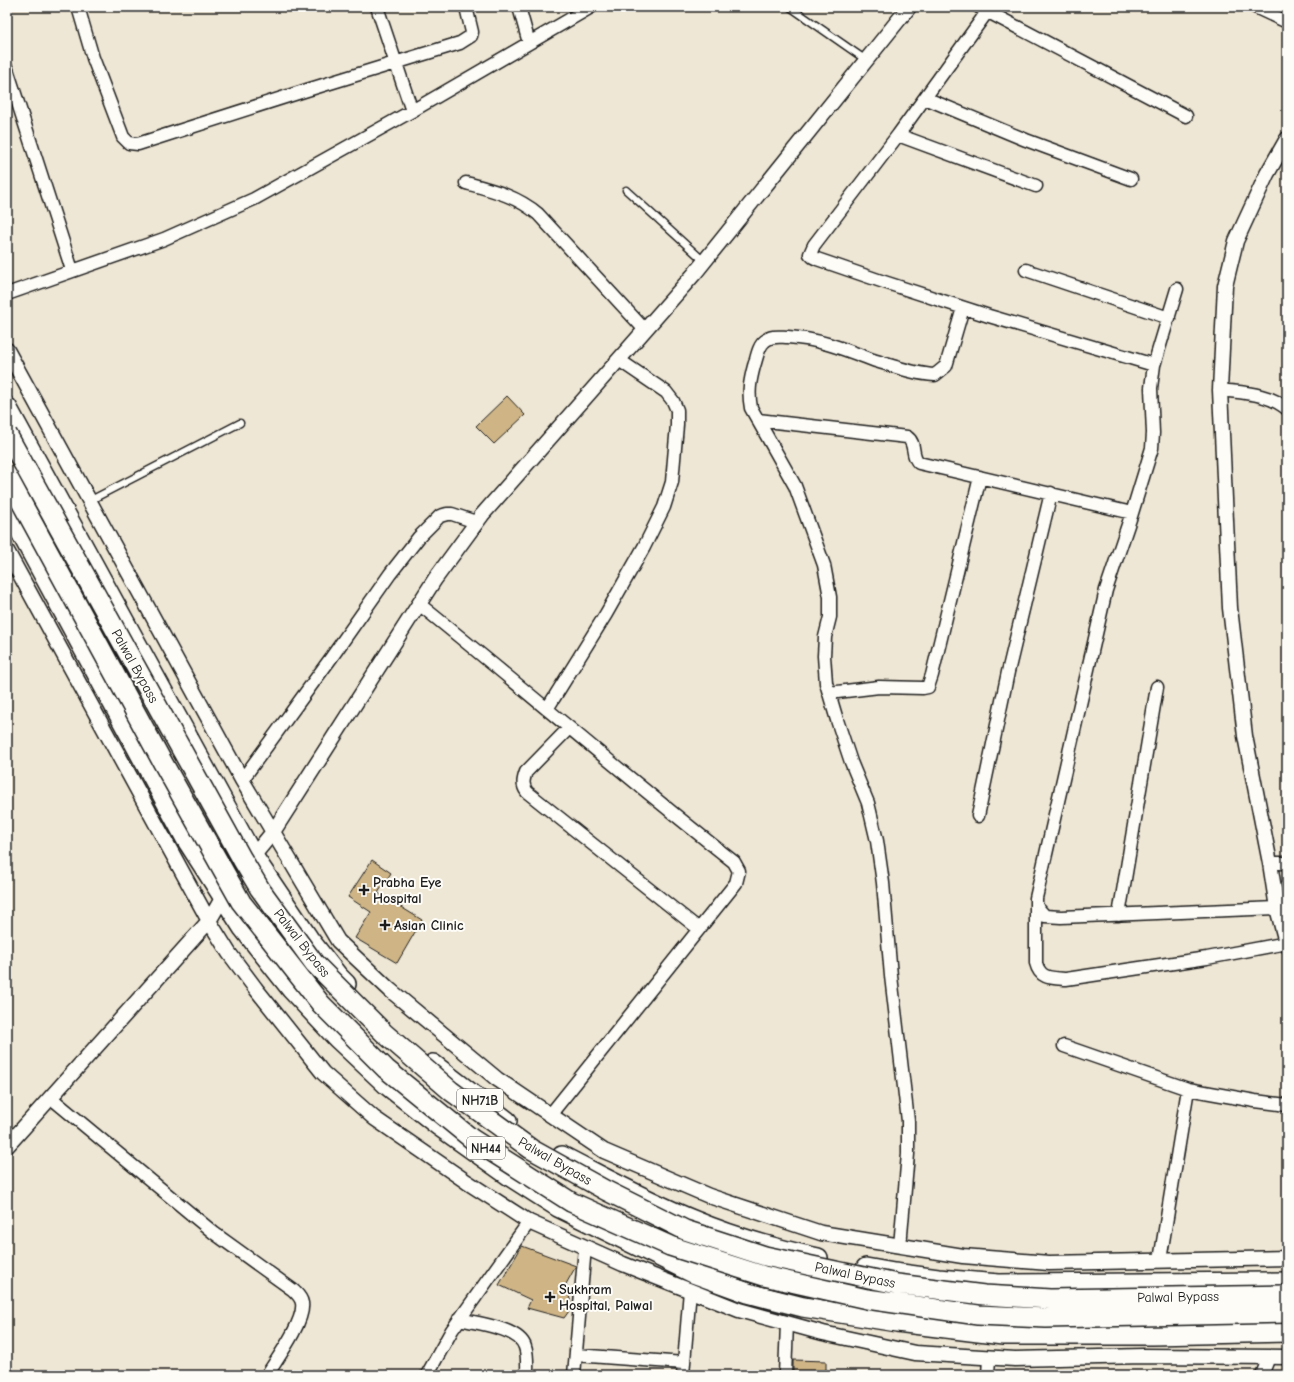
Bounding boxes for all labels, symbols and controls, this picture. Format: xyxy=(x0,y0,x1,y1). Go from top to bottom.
street label: Palwal Bypass xyxy=(108,626,162,706)
place label: Prabha Eye Hospital xyxy=(373,874,441,907)
marker: Prabha Eye Hospital xyxy=(358,884,370,896)
street label: Palwal Bypass xyxy=(270,906,334,981)
place label: Asian Clinic xyxy=(394,917,464,934)
marker: Asian Clinic xyxy=(379,919,391,931)
road number: NH71B xyxy=(457,1089,503,1111)
street label: Palwal Bypass xyxy=(515,1133,595,1189)
road number: NH44 xyxy=(467,1137,505,1159)
street label: Palwal Bypass xyxy=(813,1258,897,1292)
place label: Sukhram Hospital, Palwal xyxy=(559,1281,652,1314)
street label: Palwal Bypass xyxy=(1137,1288,1219,1306)
marker: Sukhram Hospital, Palwal xyxy=(544,1291,556,1303)

